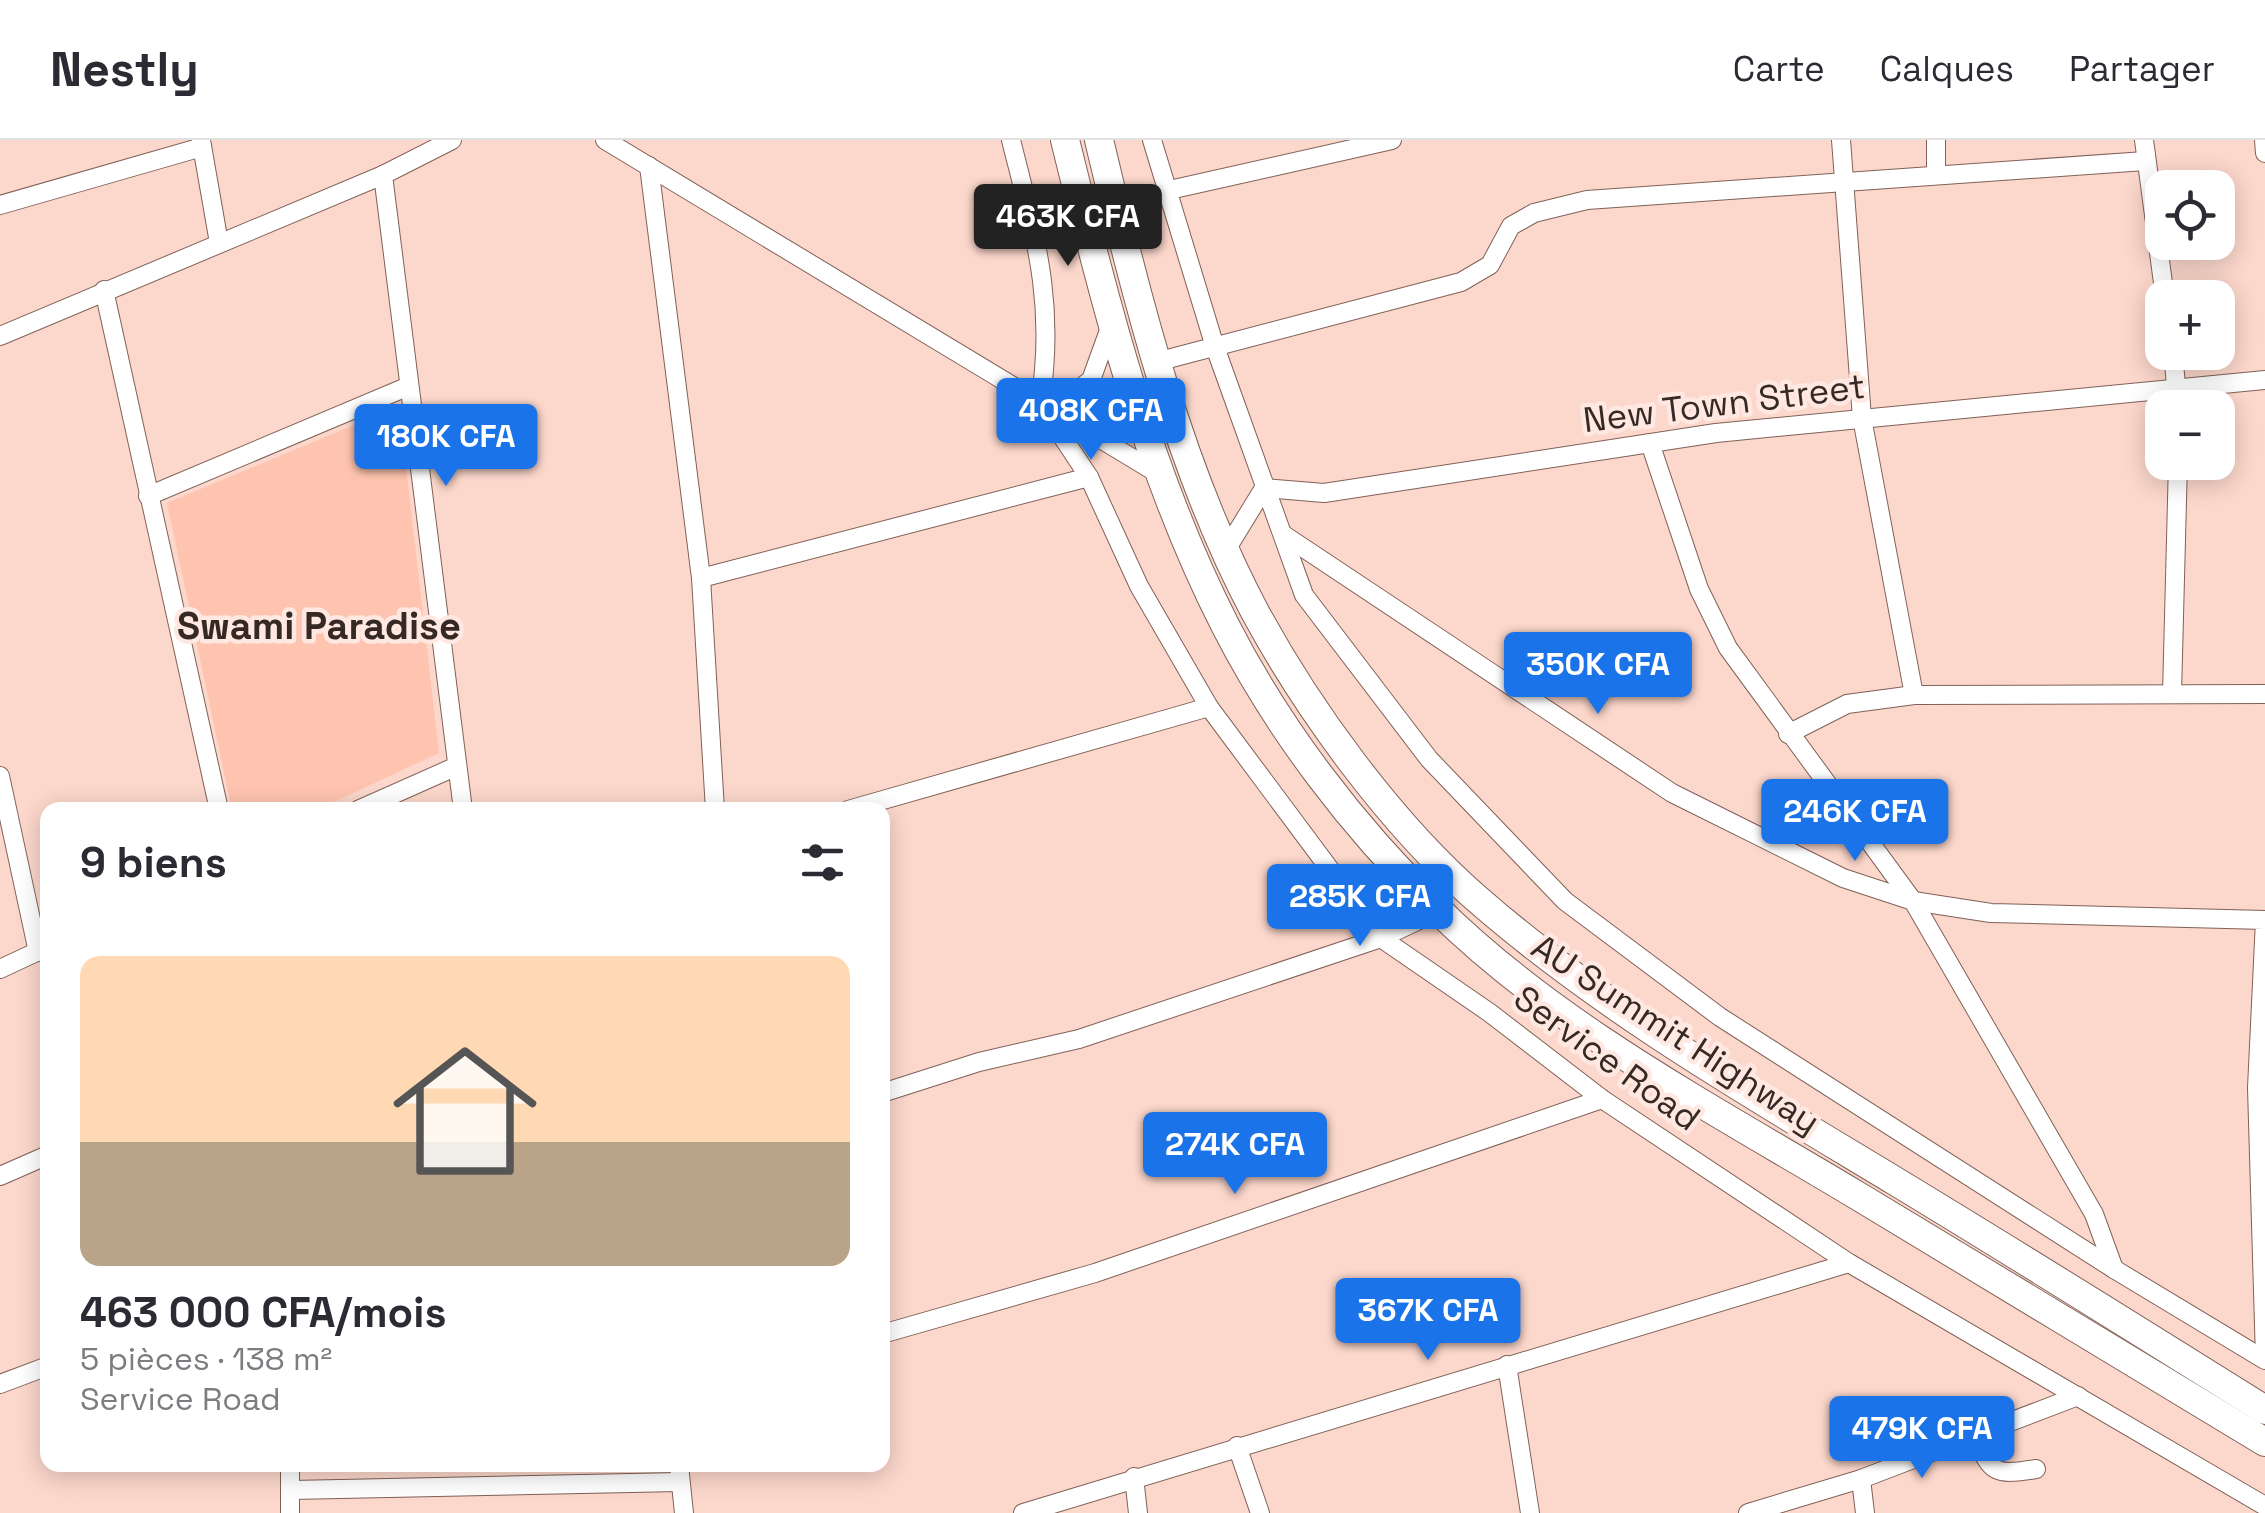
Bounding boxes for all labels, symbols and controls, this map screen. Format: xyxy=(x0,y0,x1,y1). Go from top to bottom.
text: Nestly xyxy=(50,39,199,100)
text: Carte xyxy=(1733,47,1825,91)
text: Calques xyxy=(1880,47,2014,91)
text: Partager xyxy=(2069,47,2215,91)
map controls xyxy=(2145,170,2235,480)
button: locate xyxy=(2145,170,2235,260)
pin: 463K CFA xyxy=(965,184,1171,269)
text: 463K CFA xyxy=(996,196,1140,236)
button: + xyxy=(2145,280,2235,370)
street label: New Town Street xyxy=(1581,364,1867,442)
pin: 408K CFA xyxy=(988,378,1194,463)
text: 408K CFA xyxy=(1018,390,1164,430)
button: − xyxy=(2145,390,2235,480)
pin: 180K CFA xyxy=(343,404,549,489)
text: 180K CFA xyxy=(376,416,516,456)
district label: Swami Paradise xyxy=(177,602,461,650)
pin: 350K CFA xyxy=(1495,632,1701,717)
text: 350K CFA xyxy=(1526,644,1670,684)
pin: 246K CFA xyxy=(1752,779,1958,864)
text: 246K CFA xyxy=(1783,791,1927,831)
icon: filters xyxy=(795,835,850,890)
text: 9 biens xyxy=(80,836,227,889)
pin: 285K CFA xyxy=(1257,864,1463,949)
text: 285K CFA xyxy=(1289,876,1431,916)
street label: AU Summit Highway xyxy=(1524,924,1828,1144)
street label: Service Road xyxy=(1505,976,1709,1140)
icon: home xyxy=(375,1021,555,1201)
pin: 274K CFA xyxy=(1132,1112,1338,1197)
text: 274K CFA xyxy=(1165,1124,1305,1164)
pin: 367K CFA xyxy=(1325,1278,1531,1363)
text: 463 000 CFA/mois xyxy=(80,1286,447,1339)
text: 367K CFA xyxy=(1357,1290,1499,1330)
text: 5 pièces · 138 m² xyxy=(80,1339,332,1379)
text: Service Road xyxy=(80,1379,281,1419)
pin: 479K CFA xyxy=(1819,1396,2025,1481)
text: 479K CFA xyxy=(1851,1408,1993,1448)

